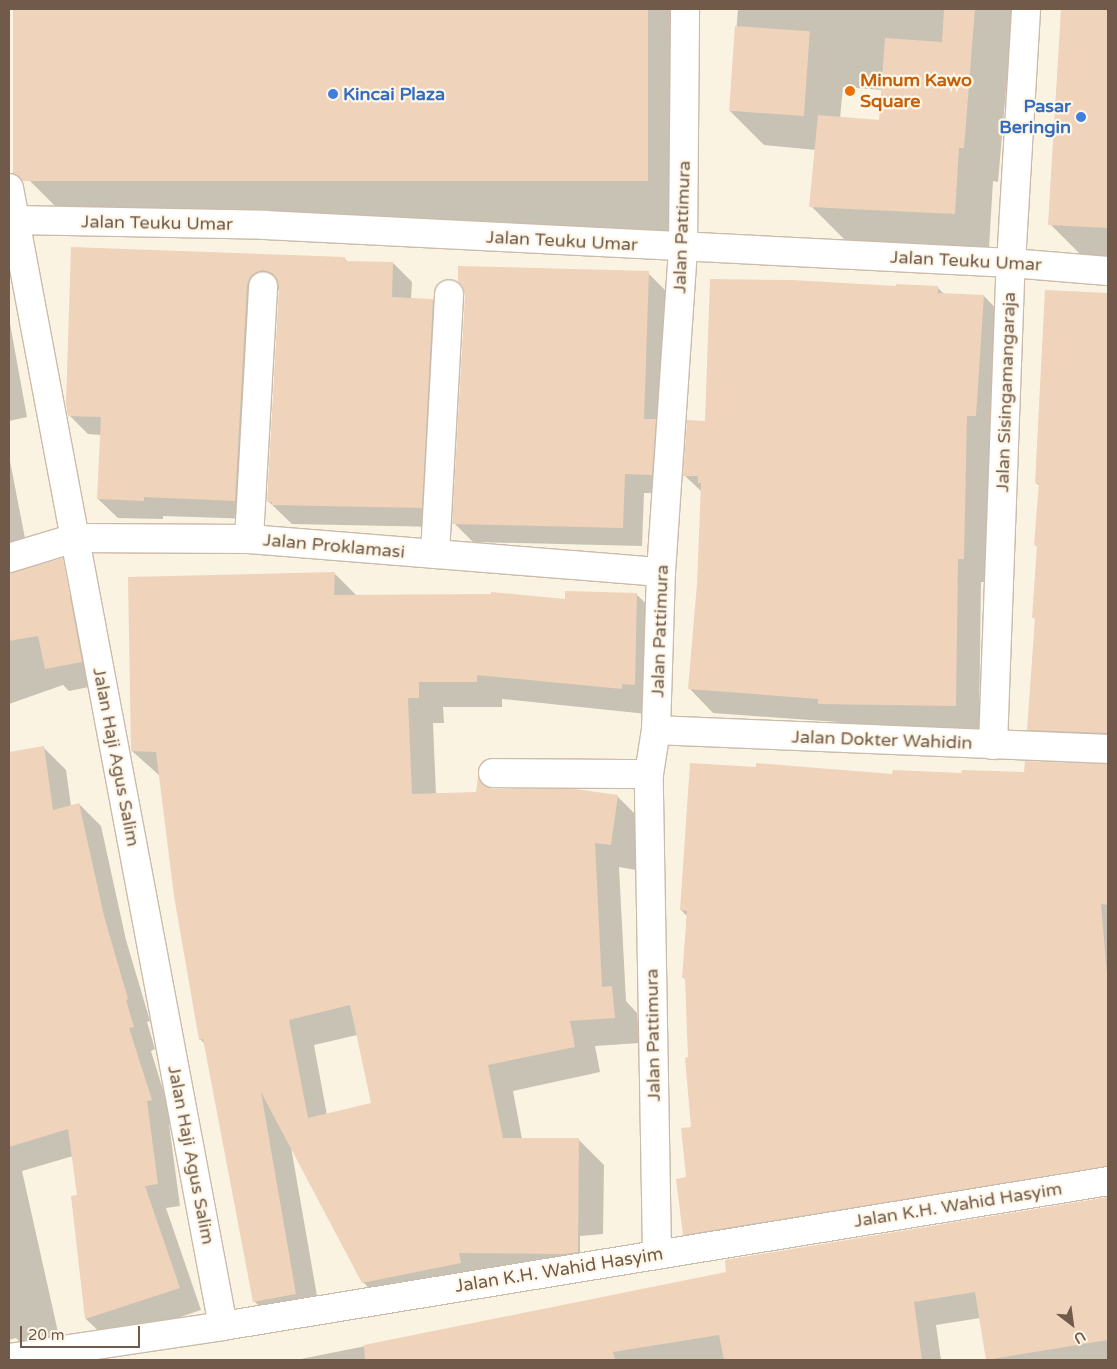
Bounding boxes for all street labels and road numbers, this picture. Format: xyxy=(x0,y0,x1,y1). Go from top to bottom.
street label: Jalan Pattimura xyxy=(669,160,695,294)
street label: Jalan Teuku Umar xyxy=(81,211,233,235)
street label: Jalan Teuku Umar xyxy=(486,226,638,256)
street label: Jalan Teuku Umar xyxy=(890,246,1042,276)
street label: Jalan Sisingamangaraja xyxy=(992,291,1020,493)
street label: Jalan Proklamasi xyxy=(262,529,406,563)
street label: Jalan Pattimura xyxy=(647,564,673,698)
street label: Jalan Haji Agus Salim xyxy=(88,666,144,848)
street label: Jalan Dokter Wahidin xyxy=(791,726,973,754)
street label: Jalan Pattimura xyxy=(641,968,665,1102)
street label: Jalan Haji Agus Salim xyxy=(163,1064,219,1246)
street label: Jalan K.H. Wahid Hasyim xyxy=(852,1178,1064,1232)
street label: Jalan K.H. Wahid Hasyim xyxy=(453,1243,665,1297)

